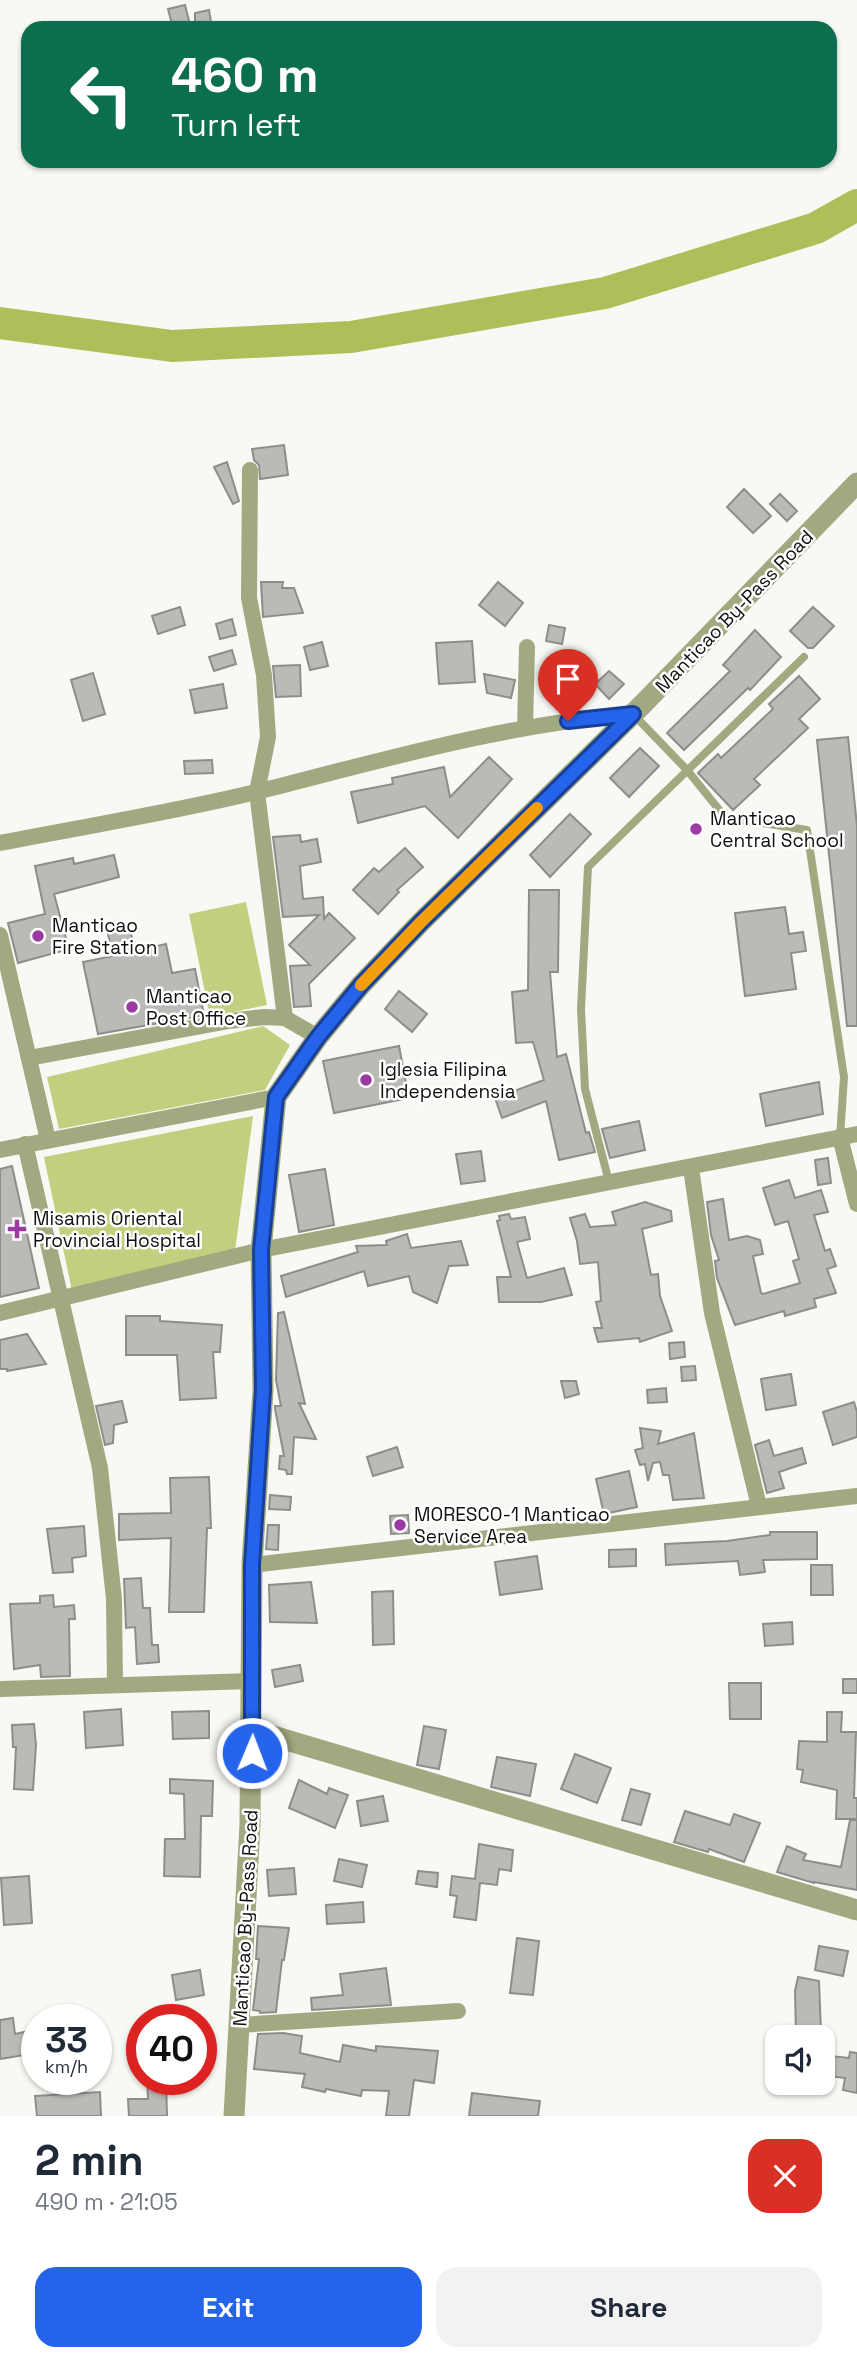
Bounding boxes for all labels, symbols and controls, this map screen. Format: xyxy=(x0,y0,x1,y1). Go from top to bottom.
text: 460 m xyxy=(171,44,319,106)
icon: left xyxy=(56,49,147,140)
text: Turn left xyxy=(171,105,301,145)
street label: Manticao By-Pass Road xyxy=(650,525,819,698)
pin xyxy=(538,649,598,721)
icon: arrive xyxy=(549,660,587,698)
place label: Manticao Central School xyxy=(710,806,844,853)
marker: Manticao Central School xyxy=(688,821,704,837)
place label: Manticao Fire Station xyxy=(52,913,157,960)
marker: Manticao Fire Station xyxy=(30,928,46,944)
place label: Manticao Post Office xyxy=(146,984,246,1031)
marker: Manticao Post Office xyxy=(124,999,140,1015)
place label: Iglesia Filipina Independensia xyxy=(380,1057,516,1104)
marker: Iglesia Filipina Independensia xyxy=(358,1072,374,1088)
place label: Misamis Oriental Provincial Hospital xyxy=(33,1206,201,1253)
marker: Misamis Oriental Provincial Hospital xyxy=(7,1219,27,1239)
place label: MORESCO-1 Manticao Service Area xyxy=(414,1502,610,1549)
marker: MORESCO-1 Manticao Service Area xyxy=(392,1517,408,1533)
position arrow xyxy=(215,1716,289,1790)
street label: Manticao By-Pass Road xyxy=(227,1809,264,2027)
speed limit sign: 40 xyxy=(126,2004,217,2095)
text: 33 xyxy=(45,2018,88,2062)
map controls xyxy=(765,2025,835,2095)
button: sound xyxy=(765,2025,835,2095)
text: km/h xyxy=(45,2055,88,2078)
text: 2 min xyxy=(35,2134,144,2187)
button: close xyxy=(748,2139,822,2213)
text: 490 m · 21:05 xyxy=(35,2187,178,2217)
button: Exit xyxy=(35,2267,422,2347)
button: Share xyxy=(436,2267,822,2347)

